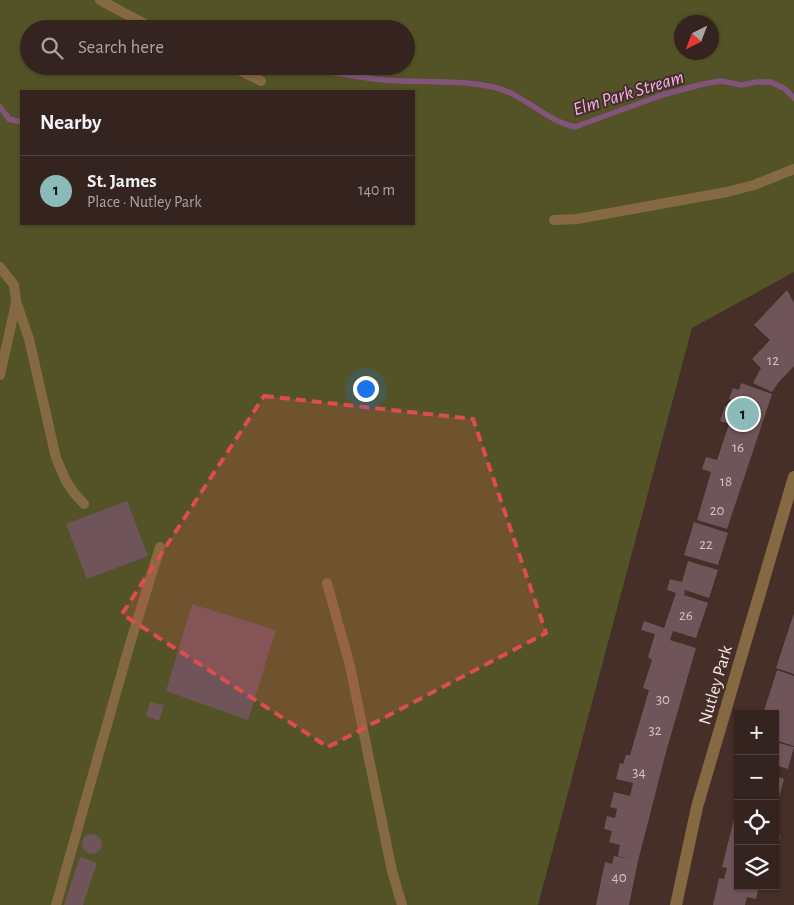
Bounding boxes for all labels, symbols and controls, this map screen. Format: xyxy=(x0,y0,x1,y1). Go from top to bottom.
north arrow xyxy=(674,15,719,60)
search box xyxy=(20,20,415,75)
icon: search xyxy=(38,34,66,62)
text: Search here xyxy=(78,38,164,57)
water label: Elm Park Stream xyxy=(571,68,686,119)
text: Nearby xyxy=(40,112,101,133)
text: St. James xyxy=(87,172,156,191)
text: 1 xyxy=(53,182,59,198)
text: 140 m xyxy=(358,182,395,198)
text: Place · Nutley Park xyxy=(87,194,202,210)
house number: 12 xyxy=(767,353,779,368)
your location xyxy=(353,376,379,402)
pin: 1 xyxy=(727,395,759,433)
house number: 16 xyxy=(732,440,744,455)
house number: 18 xyxy=(720,474,732,489)
house number: 20 xyxy=(710,503,724,518)
house number: 22 xyxy=(699,537,713,552)
house number: 26 xyxy=(679,608,693,623)
street label: Nutley Park xyxy=(696,643,736,727)
house number: 30 xyxy=(656,692,670,707)
map controls xyxy=(734,710,779,890)
button: + xyxy=(734,710,779,755)
house number: 32 xyxy=(648,723,662,738)
button: − xyxy=(734,755,779,800)
house number: 34 xyxy=(632,765,646,780)
button: locate xyxy=(734,800,779,845)
button: layers xyxy=(734,845,779,890)
house number: 40 xyxy=(611,870,627,885)

